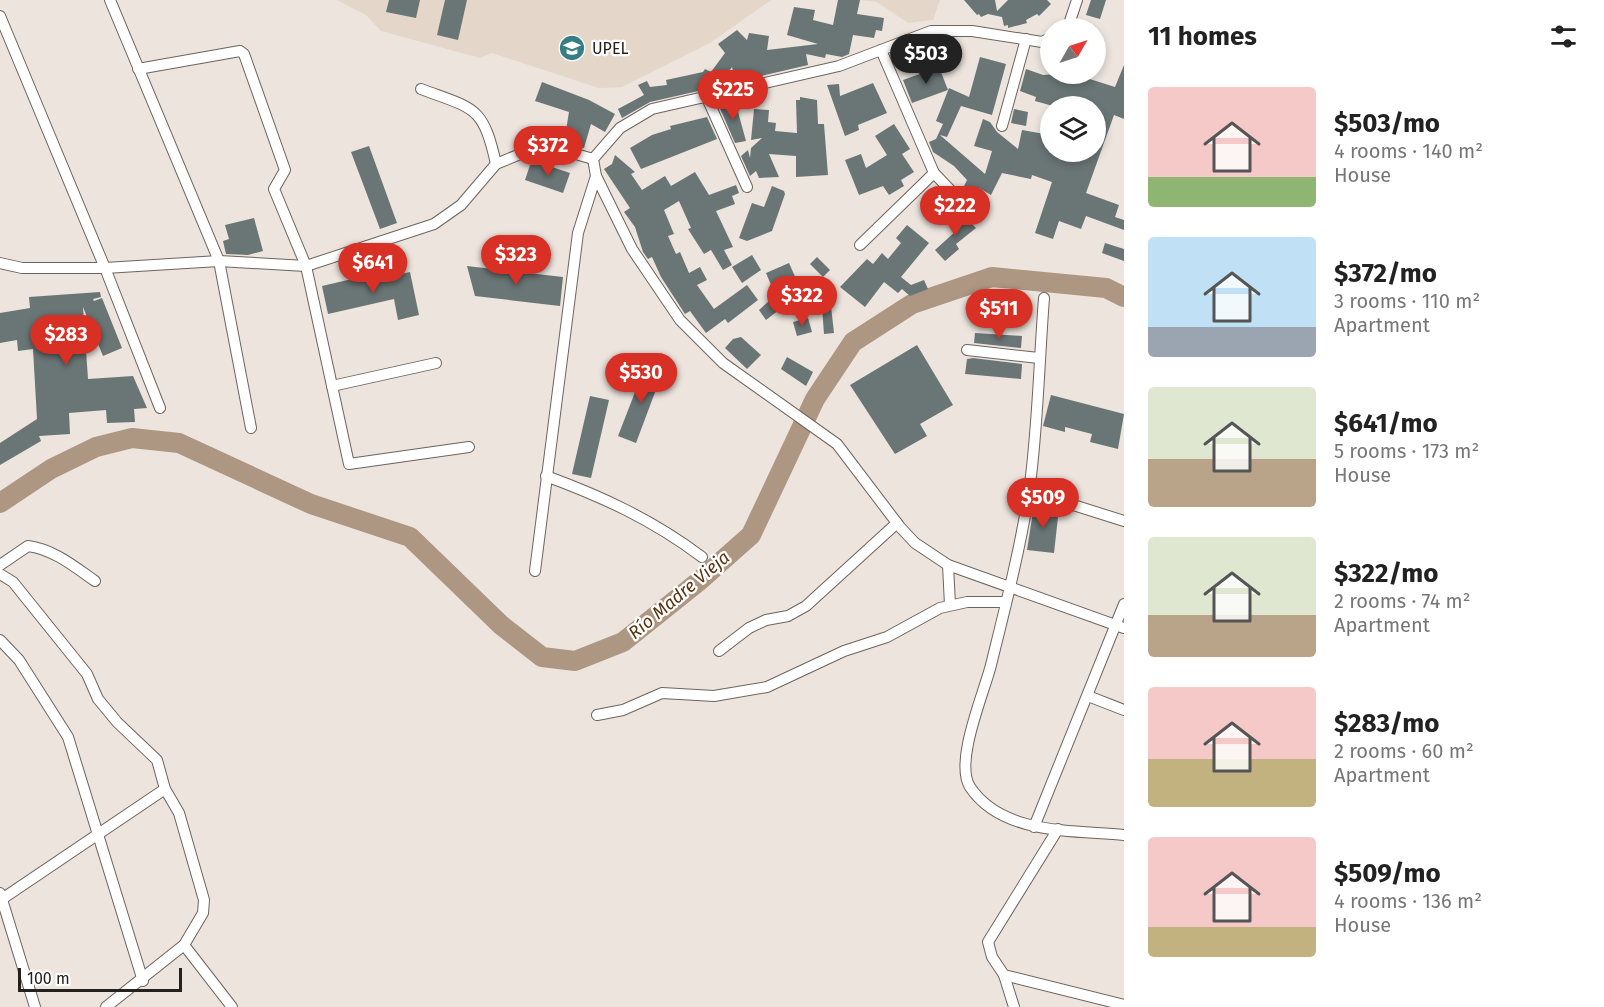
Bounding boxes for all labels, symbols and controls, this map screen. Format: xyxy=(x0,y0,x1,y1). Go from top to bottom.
north arrow xyxy=(1040,18,1106,84)
map controls xyxy=(1040,18,1106,162)
icon: filters xyxy=(1547,20,1580,53)
text: 11 homes xyxy=(1148,21,1257,52)
school or university icon: UPEL xyxy=(557,33,587,63)
pin: $503 xyxy=(890,34,962,85)
place label: UPEL xyxy=(592,39,628,58)
text: $503 xyxy=(904,41,948,65)
pin: $225 xyxy=(697,70,769,121)
text: $225 xyxy=(712,77,754,101)
button: layers xyxy=(1040,96,1106,162)
text: $503/mo xyxy=(1334,108,1440,139)
icon: home xyxy=(1196,111,1268,183)
pin: $372 xyxy=(512,126,584,177)
text: $372 xyxy=(528,133,568,157)
text: 4 rooms · 140 m² xyxy=(1334,139,1483,163)
text: House xyxy=(1334,163,1391,187)
pin: $222 xyxy=(919,186,991,237)
text: $222 xyxy=(934,193,976,217)
pin: $323 xyxy=(480,235,552,286)
text: $323 xyxy=(495,242,537,266)
pin: $641 xyxy=(337,243,409,294)
text: $641 xyxy=(352,250,394,274)
text: $372/mo xyxy=(1334,258,1437,289)
icon: home xyxy=(1196,261,1268,333)
pin: $322 xyxy=(766,276,838,327)
text: $322 xyxy=(781,283,823,307)
pin: $511 xyxy=(963,289,1035,340)
text: 3 rooms · 110 m² xyxy=(1334,289,1480,313)
text: $511 xyxy=(980,296,1018,320)
text: Apartment xyxy=(1334,313,1430,337)
pin: $283 xyxy=(30,315,102,366)
text: $283 xyxy=(44,322,88,346)
pin: $530 xyxy=(605,353,677,404)
text: $530 xyxy=(619,360,663,384)
text: $641/mo xyxy=(1334,408,1438,439)
icon: home xyxy=(1196,411,1268,483)
text: 5 rooms · 173 m² xyxy=(1334,439,1479,463)
text: House xyxy=(1334,463,1391,487)
pin: $509 xyxy=(1007,478,1079,529)
text: $509 xyxy=(1021,485,1065,509)
water label: Río Madre Vieja xyxy=(624,546,734,644)
text: $322/mo xyxy=(1334,558,1438,589)
icon: home xyxy=(1196,561,1268,633)
text: 2 rooms · 74 m² xyxy=(1334,589,1471,613)
text: Apartment xyxy=(1334,613,1430,637)
text: $283/mo xyxy=(1334,708,1439,739)
icon: home xyxy=(1196,711,1268,783)
text: 2 rooms · 60 m² xyxy=(1334,739,1474,763)
text: Apartment xyxy=(1334,763,1430,787)
text: $509/mo xyxy=(1334,858,1441,889)
icon: home xyxy=(1196,861,1268,933)
text: 4 rooms · 136 m² xyxy=(1334,889,1482,913)
text: House xyxy=(1334,913,1391,937)
scale bar xyxy=(18,965,182,992)
text: 100 m xyxy=(27,969,70,988)

